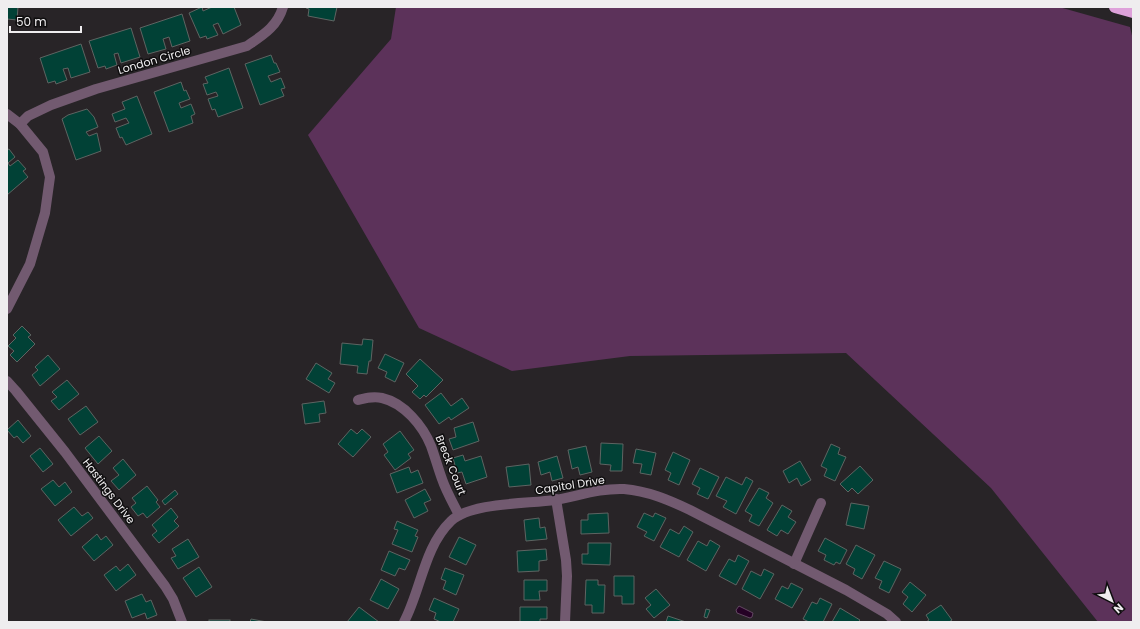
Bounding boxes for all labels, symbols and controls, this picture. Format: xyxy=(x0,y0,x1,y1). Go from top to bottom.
scale bar xyxy=(10,8,81,34)
text: 50 m xyxy=(16,13,47,30)
street label: London Circle xyxy=(116,42,192,78)
street label: Breck Court xyxy=(432,433,470,497)
street label: Hastings Drive xyxy=(79,455,139,527)
street label: Capitol Drive xyxy=(534,472,606,498)
north arrow xyxy=(1092,581,1132,621)
text: N xyxy=(1110,600,1127,617)

